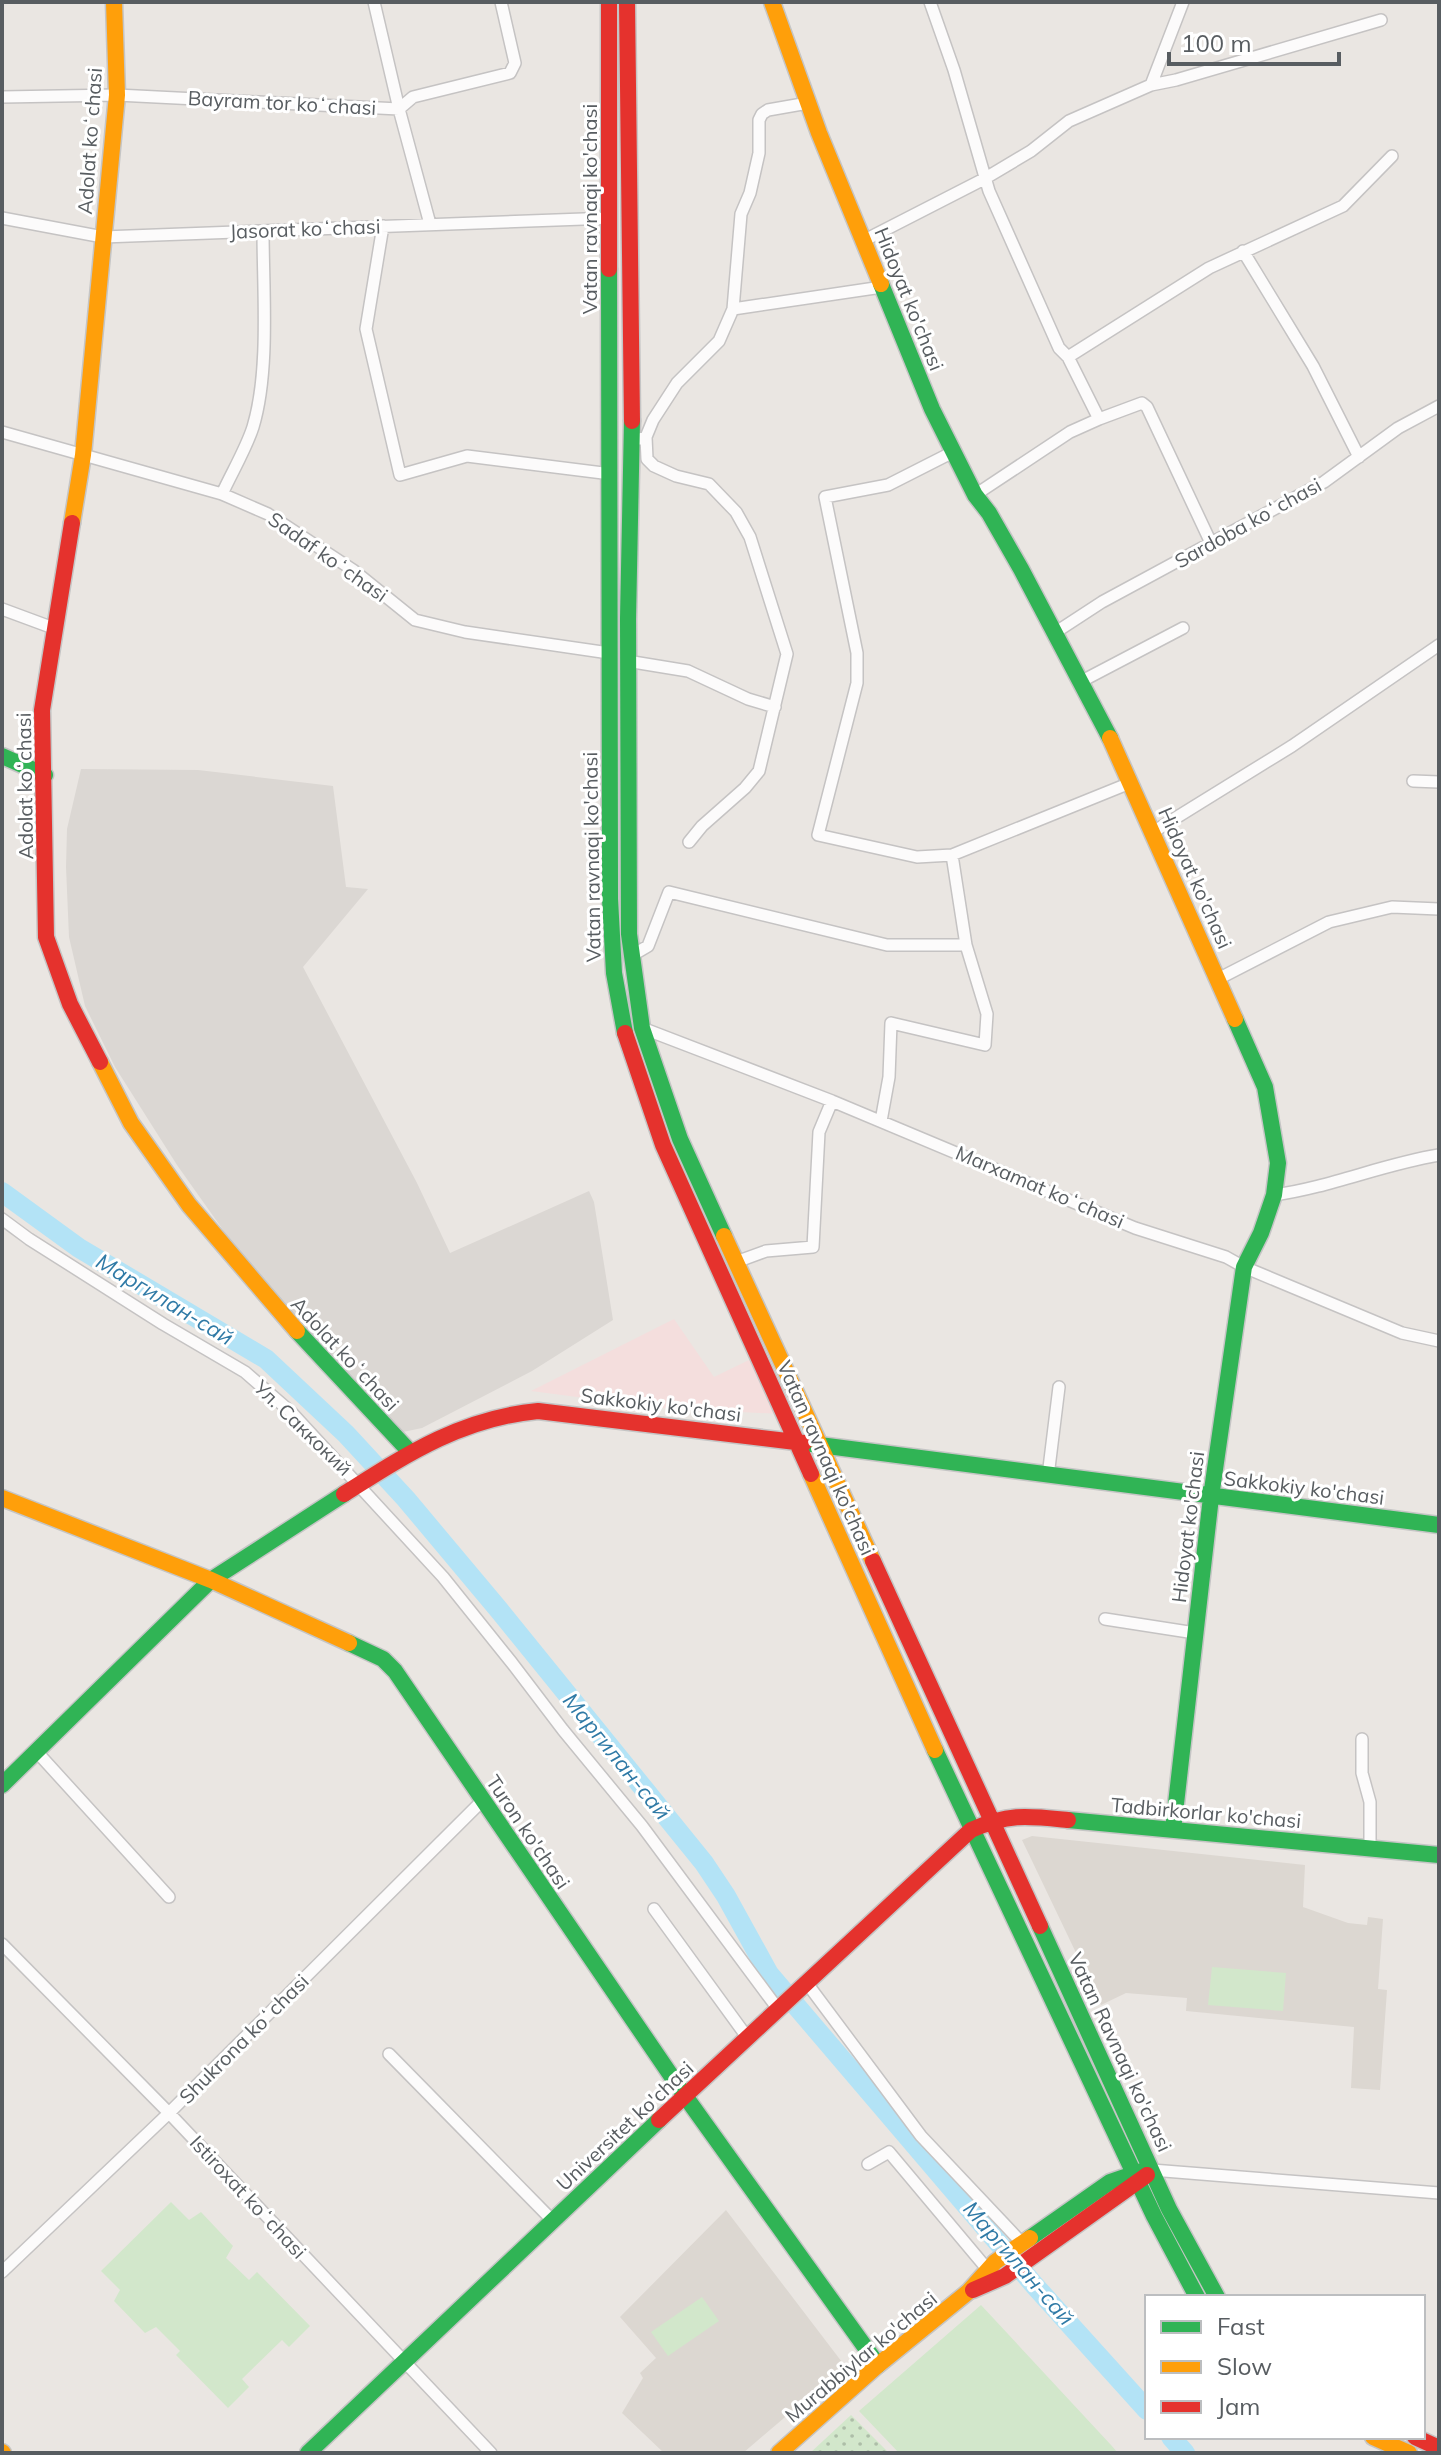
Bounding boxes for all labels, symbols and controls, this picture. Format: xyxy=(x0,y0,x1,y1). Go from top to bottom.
scale bar xyxy=(1169,16,1339,66)
text: 100 m xyxy=(1181,28,1252,58)
street label: Adolat koʻchasi xyxy=(72,67,107,215)
street label: Bayram tor koʻchasi xyxy=(187,85,377,120)
street label: Vatan ravnaqi ko'chasi xyxy=(577,104,602,314)
street label: Jasorat koʻchasi xyxy=(229,213,381,244)
street label: Hidoyat ko'chasi xyxy=(869,224,950,374)
street label: Sardoba koʻchasi xyxy=(1170,472,1326,573)
street label: Sadaf koʻchasi xyxy=(264,506,393,607)
street label: Adolat koʻchasi xyxy=(11,712,38,860)
street label: Vatan ravnaqi ko'chasi xyxy=(577,752,606,962)
street label: Hidoyat ko'chasi xyxy=(1153,803,1238,952)
street label: Marxamat koʻchasi xyxy=(952,1140,1128,1233)
water label: Маргилан-сай xyxy=(91,1247,239,1351)
street label: Adolat koʻchasi xyxy=(286,1291,405,1416)
street label: Vatan ravnaqi ko'chasi xyxy=(772,1357,881,1559)
street label: Ул. Саккокий xyxy=(248,1374,358,1481)
street label: Sakkokiy ko'chasi xyxy=(579,1382,743,1427)
street label: Hidoyat ko'chasi xyxy=(1166,1450,1209,1604)
street label: Sakkokiy ko'chasi xyxy=(1222,1465,1386,1510)
water label: Маргилан-сай xyxy=(557,1687,677,1825)
street label: Turon ko'chasi xyxy=(481,1770,576,1893)
street label: Tadbirkorlar ko'chasi xyxy=(1110,1792,1302,1833)
street label: Vatan Ravnaqi ko'chasi xyxy=(1063,1948,1178,2155)
street label: Shukrona koʻchasi xyxy=(174,1969,314,2109)
street label: Universitet ko'chasi xyxy=(551,2056,698,2196)
street label: Istiroxat koʻchasi xyxy=(185,2130,312,2264)
water label: Маргилан-сай xyxy=(957,2195,1081,2331)
street label: Murabbiylar ko'chasi xyxy=(780,2286,942,2427)
legend xyxy=(1145,2295,1425,2439)
text: Fast xyxy=(1217,2311,1265,2341)
text: Slow xyxy=(1217,2351,1272,2381)
text: Jam xyxy=(1217,2391,1260,2421)

